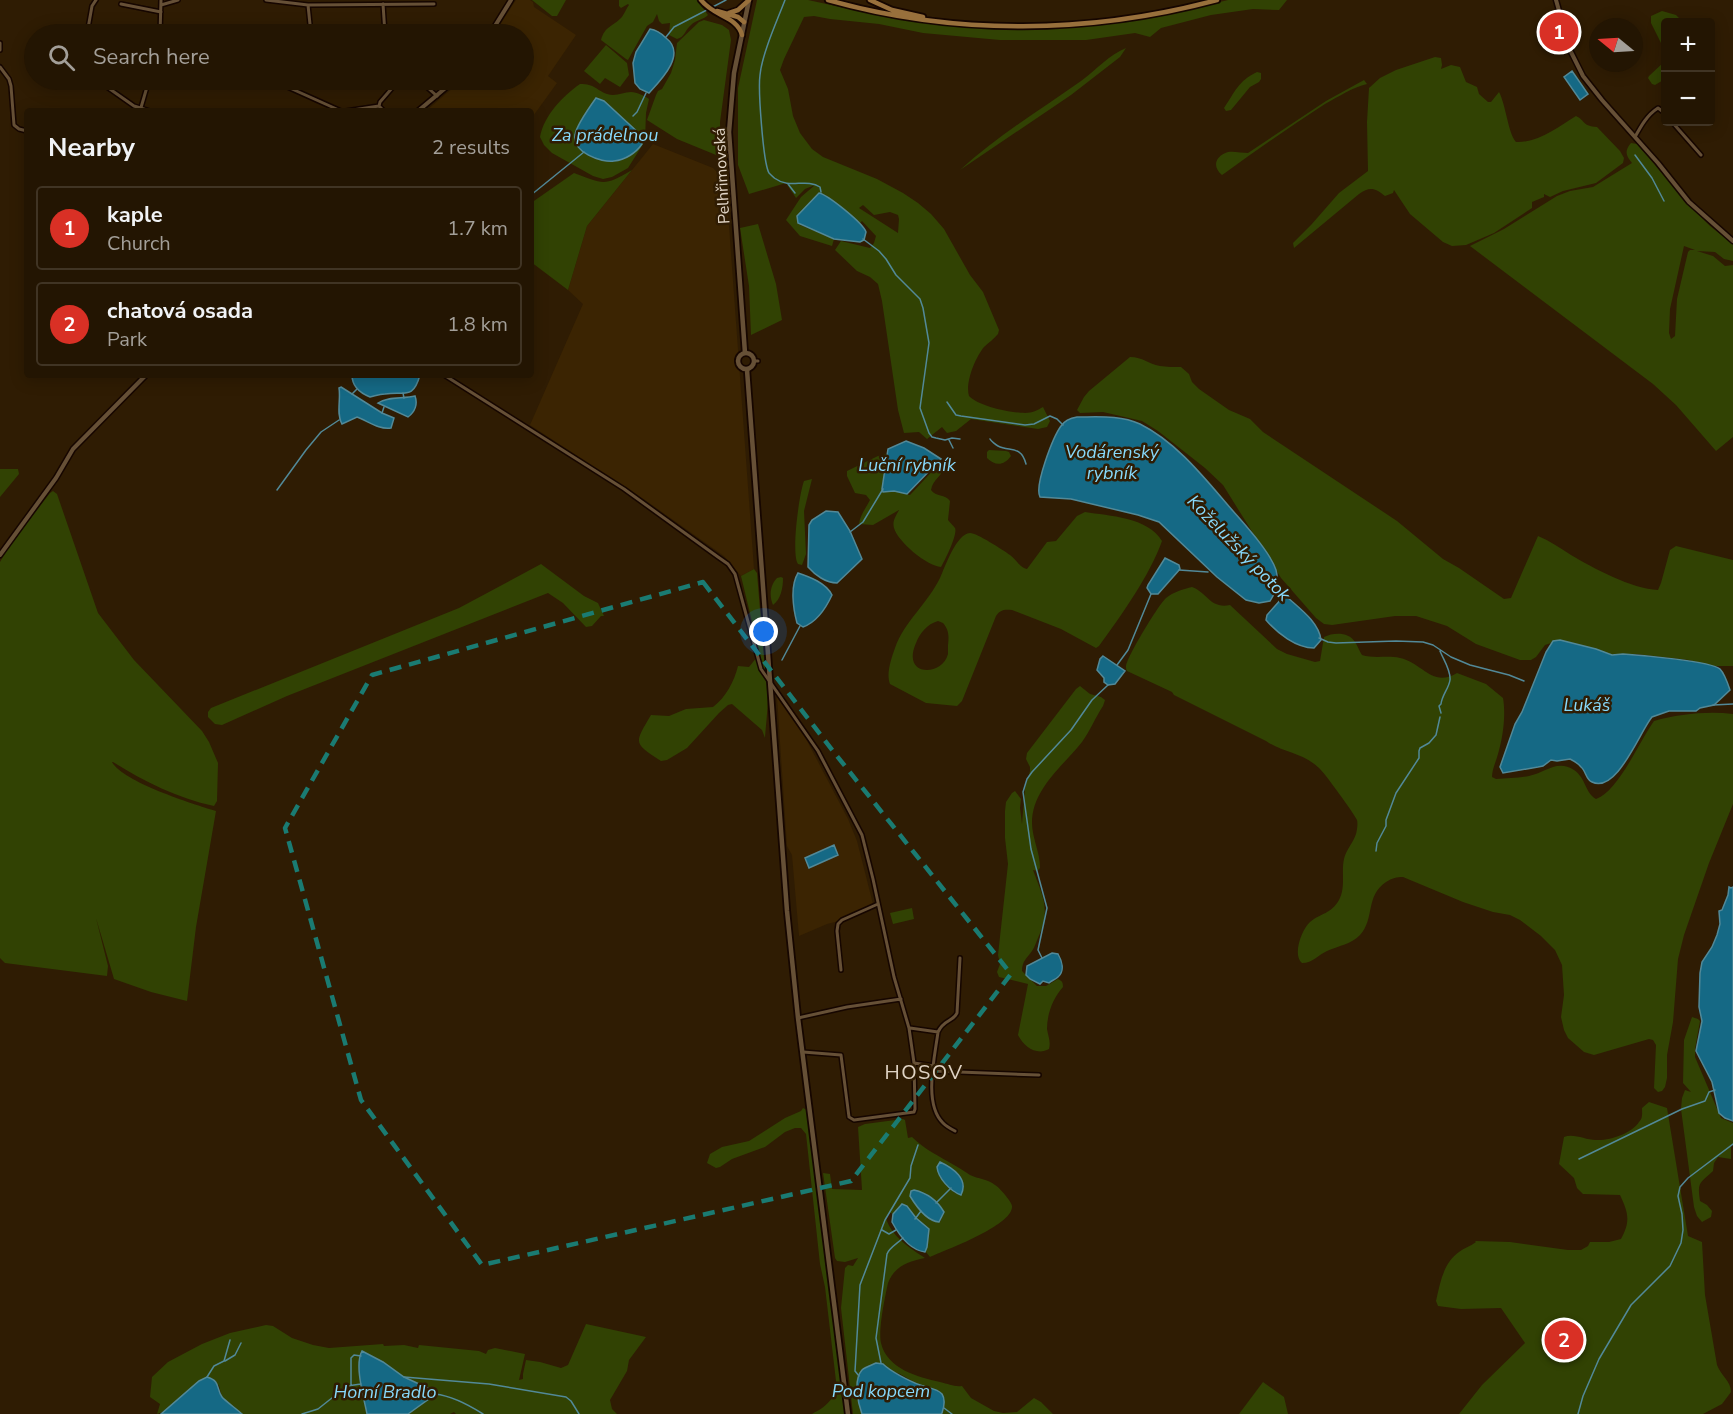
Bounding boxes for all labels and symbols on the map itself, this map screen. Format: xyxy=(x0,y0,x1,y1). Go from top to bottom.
pin: 1 xyxy=(1540,9,1578,54)
north arrow xyxy=(1589,18,1643,72)
water label: Za prádelnou xyxy=(552,123,658,147)
street label: Pelhřimovská xyxy=(708,127,736,225)
water label: Vodárenský rybník xyxy=(1065,440,1160,485)
water label: Luční rybník xyxy=(858,453,957,477)
water label: Koželužský potok xyxy=(1182,490,1297,607)
your location xyxy=(749,617,778,646)
water label: Lukáš xyxy=(1564,693,1611,717)
district label: HOSOV xyxy=(884,1059,964,1086)
pin: 2 xyxy=(1544,1318,1584,1362)
water label: Pod kopcem xyxy=(832,1379,930,1403)
water label: Horní Bradlo xyxy=(334,1380,436,1404)

